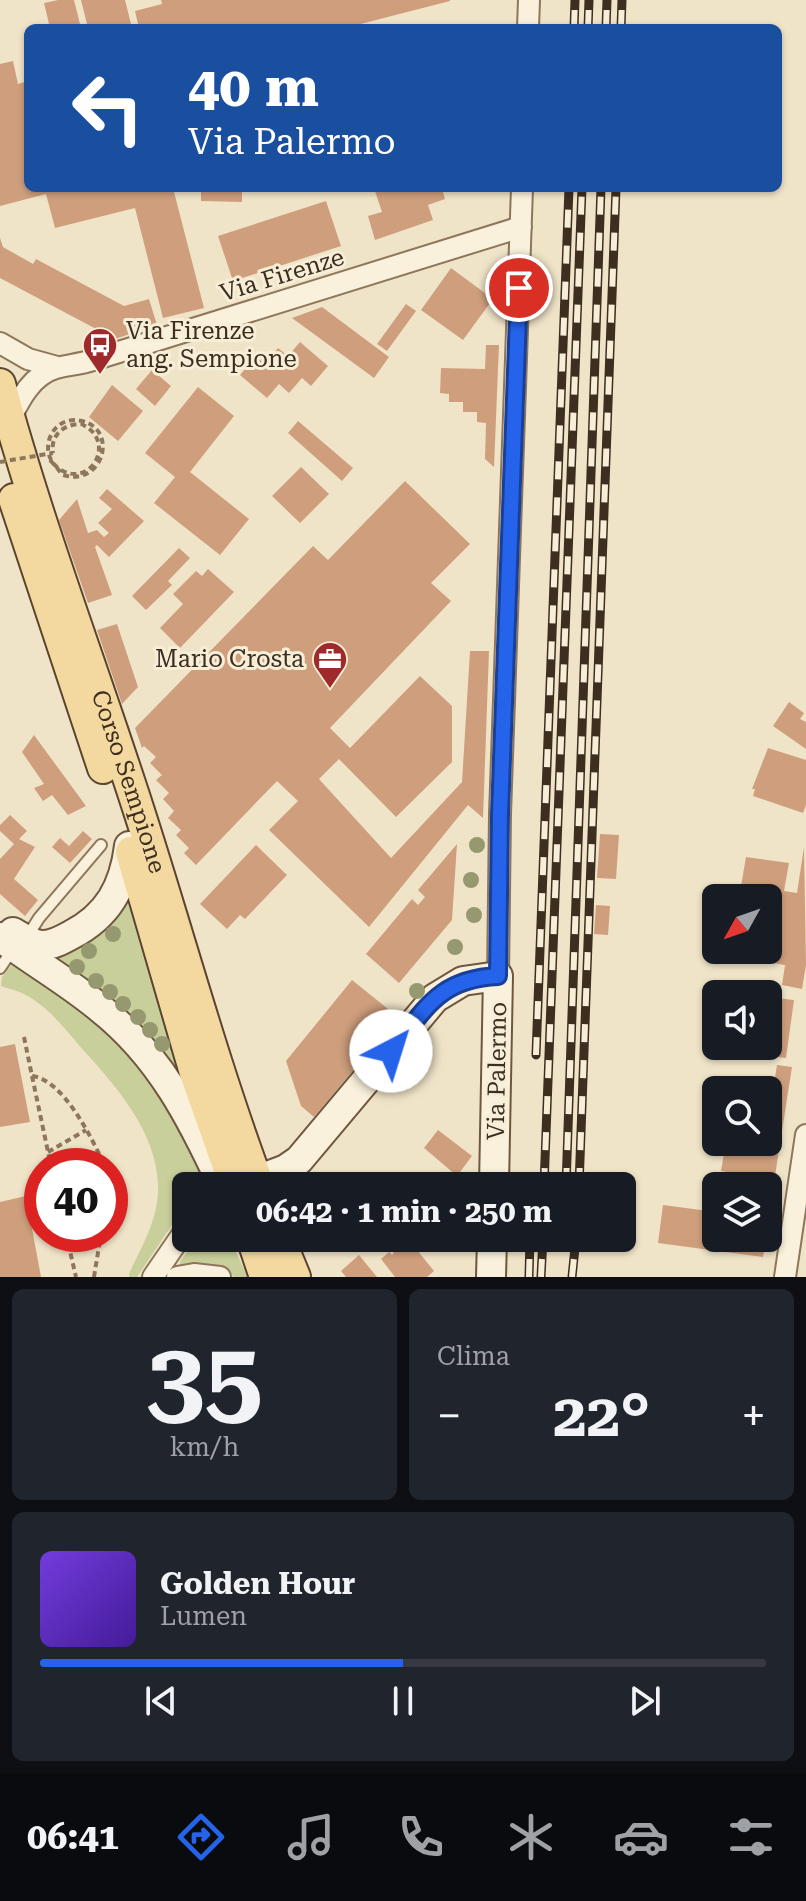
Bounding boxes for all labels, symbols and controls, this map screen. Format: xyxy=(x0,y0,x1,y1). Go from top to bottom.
text: 40 m xyxy=(188,54,319,120)
icon: left xyxy=(56,56,160,160)
text: Via Palermo xyxy=(188,121,396,163)
street label: Via Firenze xyxy=(217,243,347,307)
pin xyxy=(485,254,553,322)
icon: arrive xyxy=(497,266,541,310)
place label: Via Firenze ang. Sempione xyxy=(126,317,297,373)
bus stop icon: Via Firenze ang. Sempione xyxy=(81,326,119,376)
office icon: Mario Crosta xyxy=(311,640,349,690)
place label: Mario Crosta xyxy=(155,645,304,673)
street label: Corso Sempione xyxy=(86,686,172,877)
north arrow xyxy=(702,884,782,964)
map controls xyxy=(702,884,782,1252)
button: sound xyxy=(702,980,782,1060)
street label: Via Palermo xyxy=(482,1002,512,1140)
position arrow xyxy=(349,1009,433,1093)
button: search xyxy=(702,1076,782,1156)
speed limit sign: 40 xyxy=(24,1148,128,1252)
button: layers xyxy=(702,1172,782,1252)
text: 06:42 · 1 min · 250 m xyxy=(256,1194,552,1229)
text: 35 xyxy=(146,1319,263,1440)
text: Clima xyxy=(437,1341,510,1371)
text: 22° xyxy=(553,1380,650,1451)
text: − xyxy=(437,1390,462,1442)
text: + xyxy=(741,1390,766,1442)
text: km/h xyxy=(170,1432,239,1462)
text: Golden Hour xyxy=(160,1566,355,1601)
text: Lumen xyxy=(160,1601,247,1631)
icon: previous xyxy=(139,1679,183,1723)
icon: pause xyxy=(381,1679,425,1723)
icon: next xyxy=(623,1679,667,1723)
icon: directions xyxy=(173,1809,229,1865)
icon: music xyxy=(283,1809,339,1865)
icon: phone xyxy=(393,1809,449,1865)
icon: climate xyxy=(503,1809,559,1865)
icon: car xyxy=(613,1809,669,1865)
icon: filters xyxy=(723,1809,779,1865)
text: 06:41 xyxy=(27,1816,119,1858)

